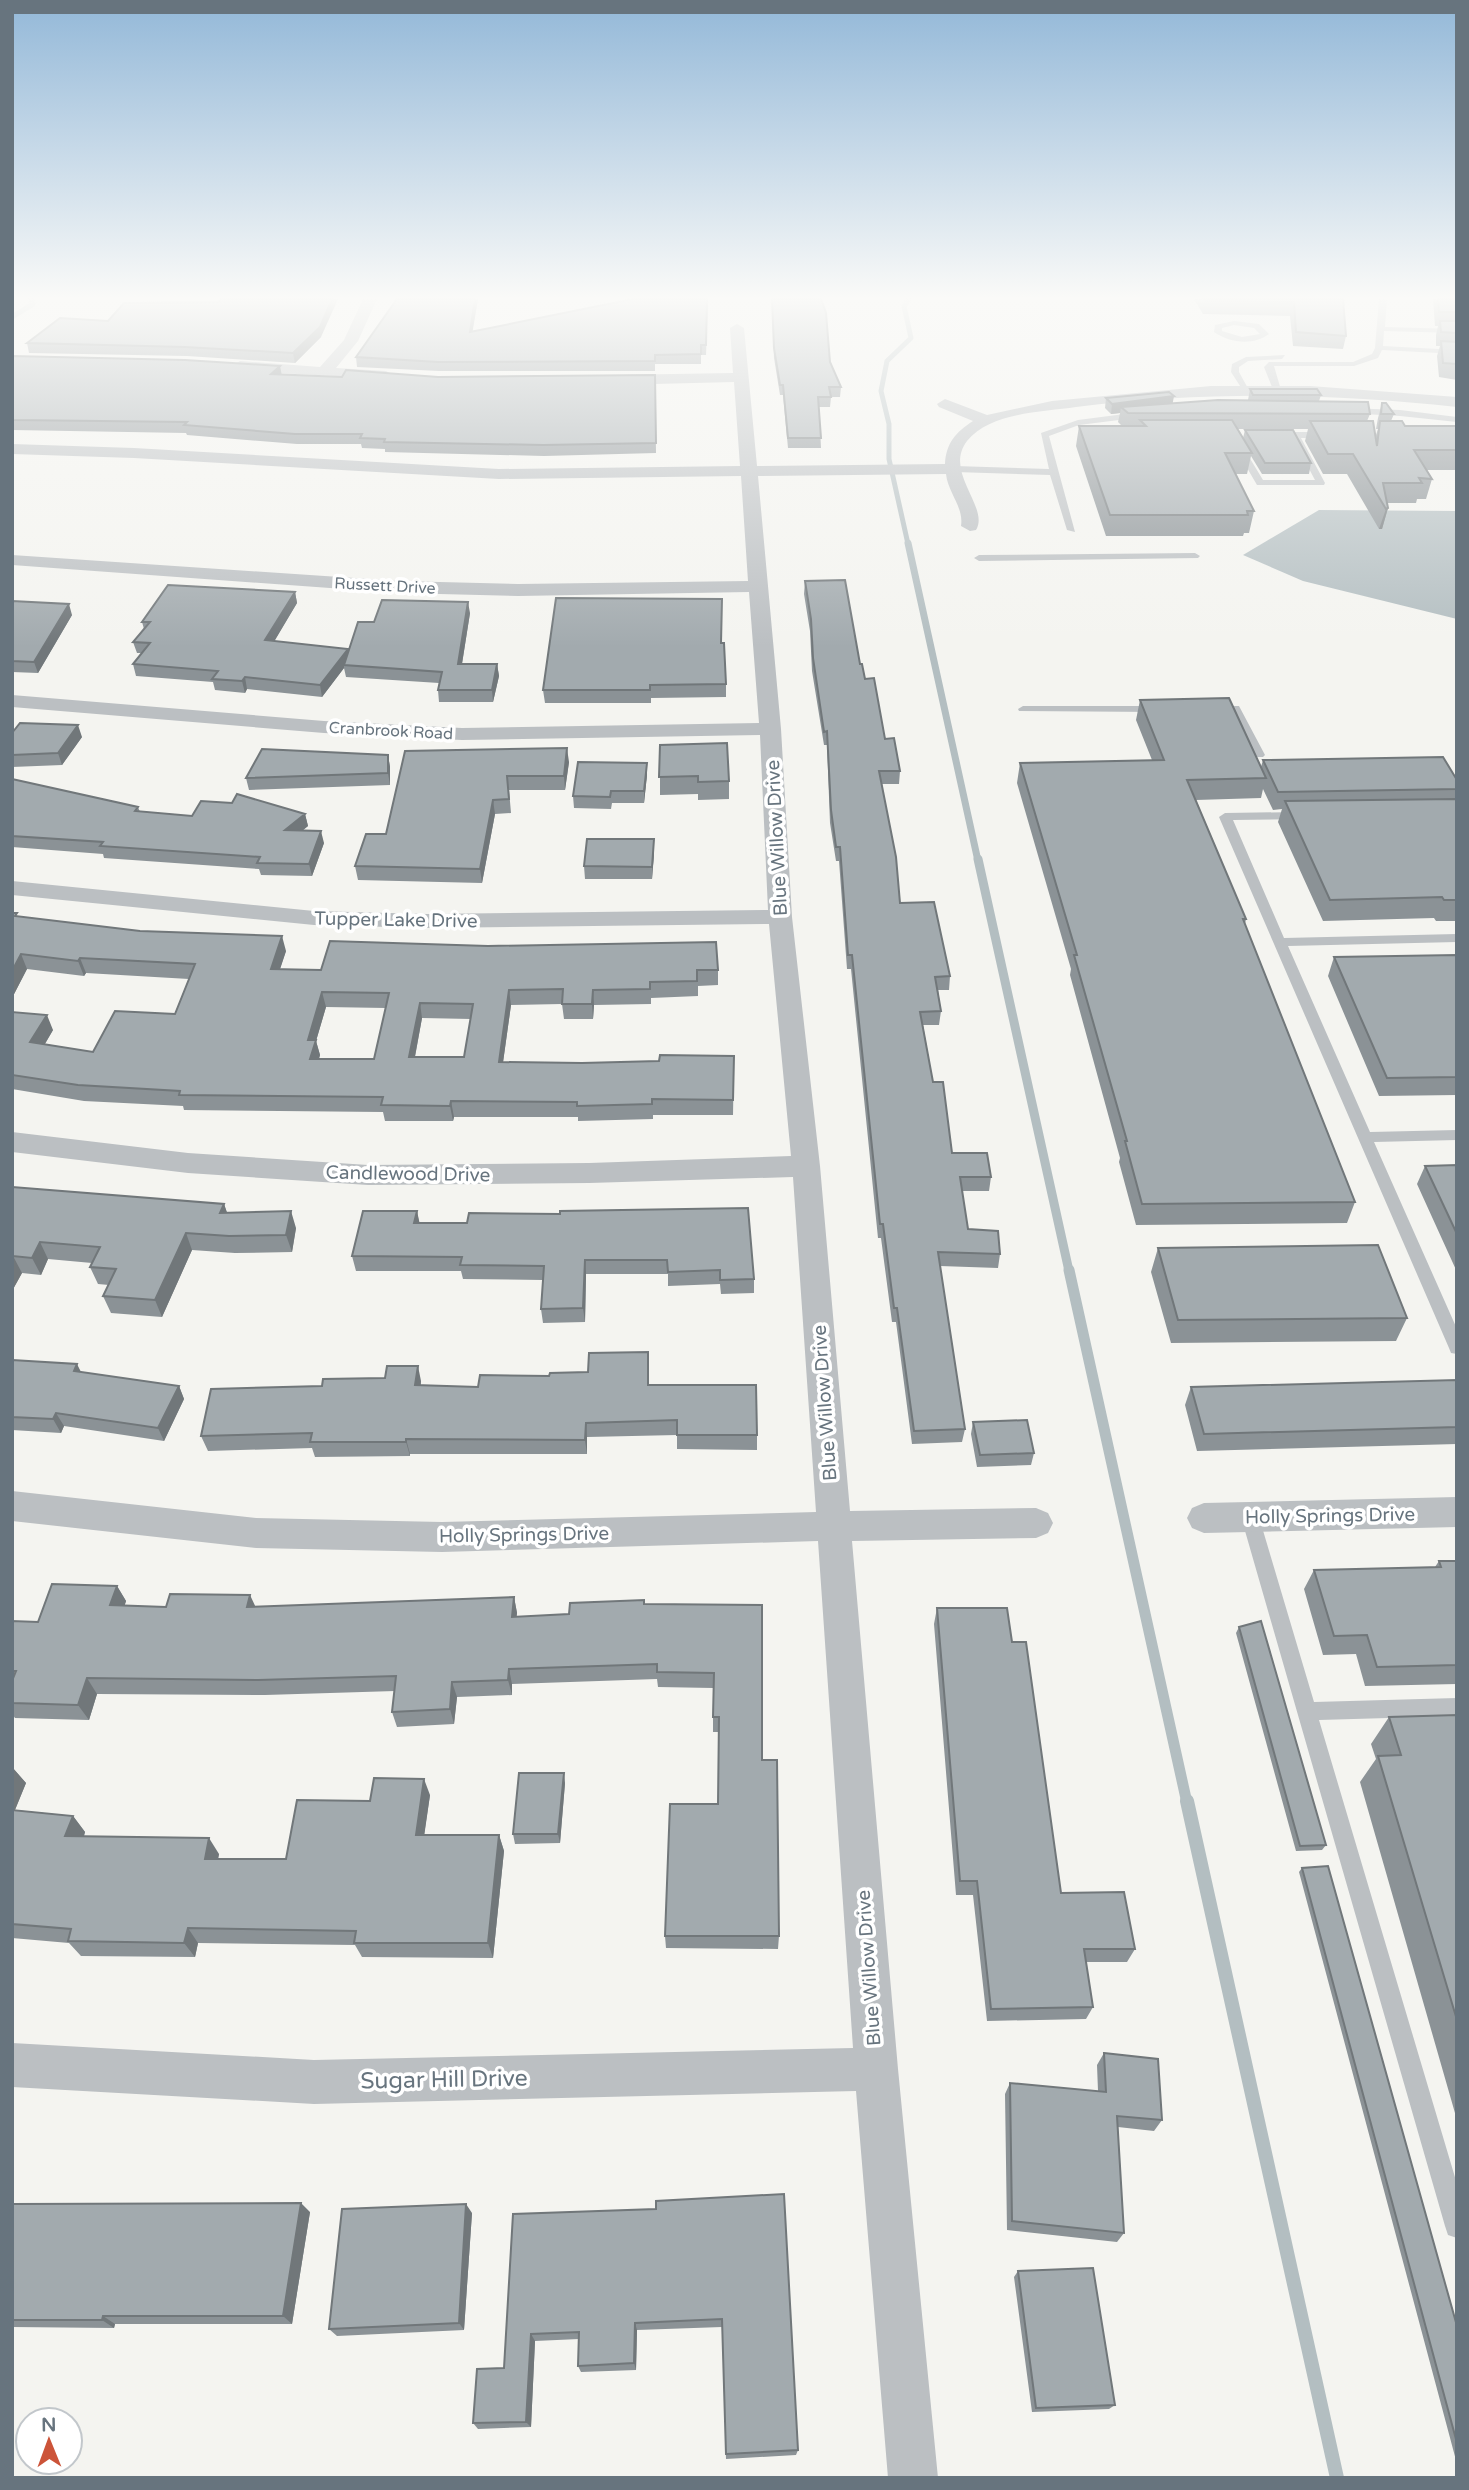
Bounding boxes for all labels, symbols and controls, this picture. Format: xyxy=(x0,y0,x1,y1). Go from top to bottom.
street label: Russett Drive xyxy=(334,573,436,599)
street label: Cranbrook Road xyxy=(328,718,454,744)
street label: Blue Willow Drive xyxy=(762,759,792,917)
street label: Tupper Lake Drive xyxy=(314,908,478,932)
street label: Candlewood Drive xyxy=(326,1162,490,1186)
street label: Blue Willow Drive xyxy=(809,1324,841,1482)
street label: Holly Springs Drive xyxy=(1245,1504,1415,1528)
street label: Holly Springs Drive xyxy=(439,1523,609,1547)
street label: Blue Willow Drive xyxy=(853,1889,885,2047)
street label: Sugar Hill Drive xyxy=(360,2065,528,2095)
north arrow xyxy=(14,2406,84,2476)
text: N xyxy=(41,2414,57,2436)

